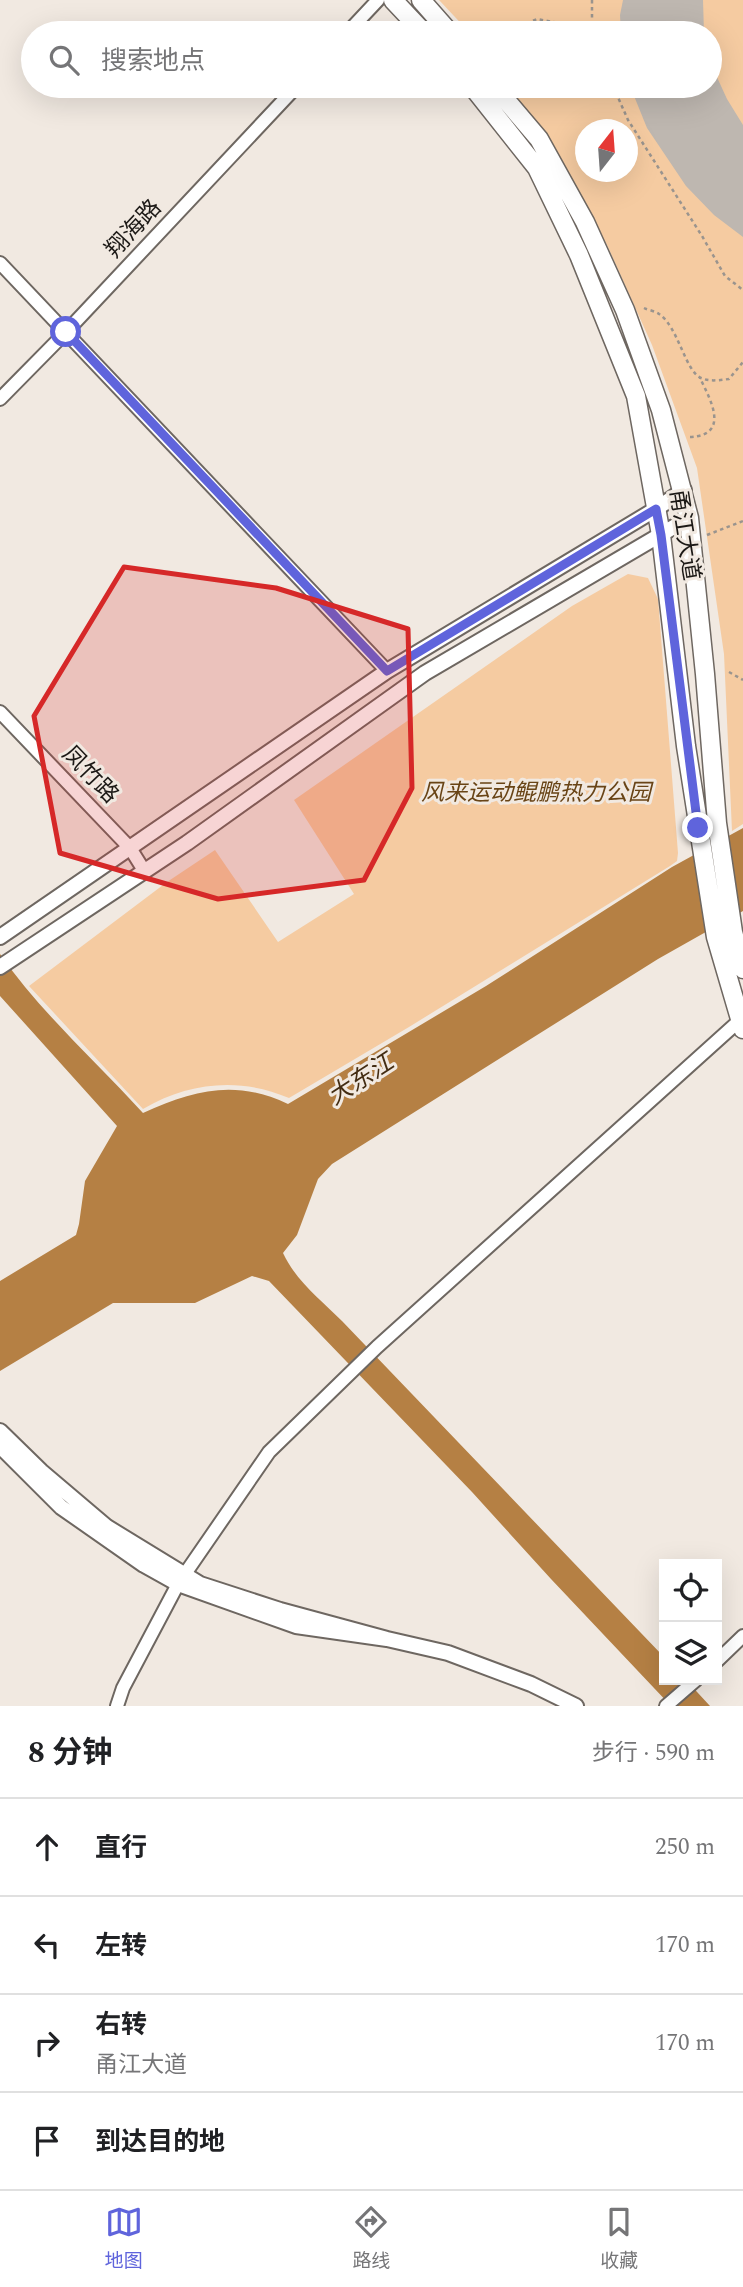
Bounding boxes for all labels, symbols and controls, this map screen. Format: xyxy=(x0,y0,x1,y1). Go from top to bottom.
search box xyxy=(21,21,722,98)
icon: search xyxy=(45,41,83,79)
text: 搜索地点 xyxy=(101,41,205,81)
north arrow xyxy=(575,119,638,182)
street label: 翔海路 xyxy=(98,192,170,266)
route start xyxy=(50,316,81,347)
street label: 甬江大道 xyxy=(660,487,708,583)
street label: 凤竹路 xyxy=(53,738,127,812)
park label: 风来运动鲲鹏热力公园 xyxy=(421,776,654,811)
route end xyxy=(682,812,713,843)
water label: 大东江 xyxy=(321,1044,404,1115)
map controls xyxy=(659,1559,722,1685)
button: locate xyxy=(659,1559,722,1622)
button: layers xyxy=(659,1622,722,1685)
text: 8 分钟 xyxy=(28,1730,112,1776)
text: 步行 · 590 m xyxy=(592,1736,715,1771)
icon: ahead xyxy=(28,1828,66,1866)
text: 直行 xyxy=(95,1828,147,1868)
text: 250 m xyxy=(655,1830,715,1865)
icon: left xyxy=(28,1926,66,1964)
text: 左转 xyxy=(95,1926,147,1966)
text: 170 m xyxy=(655,1928,715,1963)
text: 右转 xyxy=(95,2005,147,2045)
icon: right xyxy=(28,2024,66,2062)
text: 170 m xyxy=(655,2026,715,2061)
text: 甬江大道 xyxy=(95,2048,187,2083)
icon: arrive xyxy=(28,2122,66,2160)
text: 到达目的地 xyxy=(95,2122,225,2162)
tab: 地图 xyxy=(105,2203,143,2276)
tab: 路线 xyxy=(352,2203,390,2276)
tab: 收藏 xyxy=(600,2203,638,2276)

